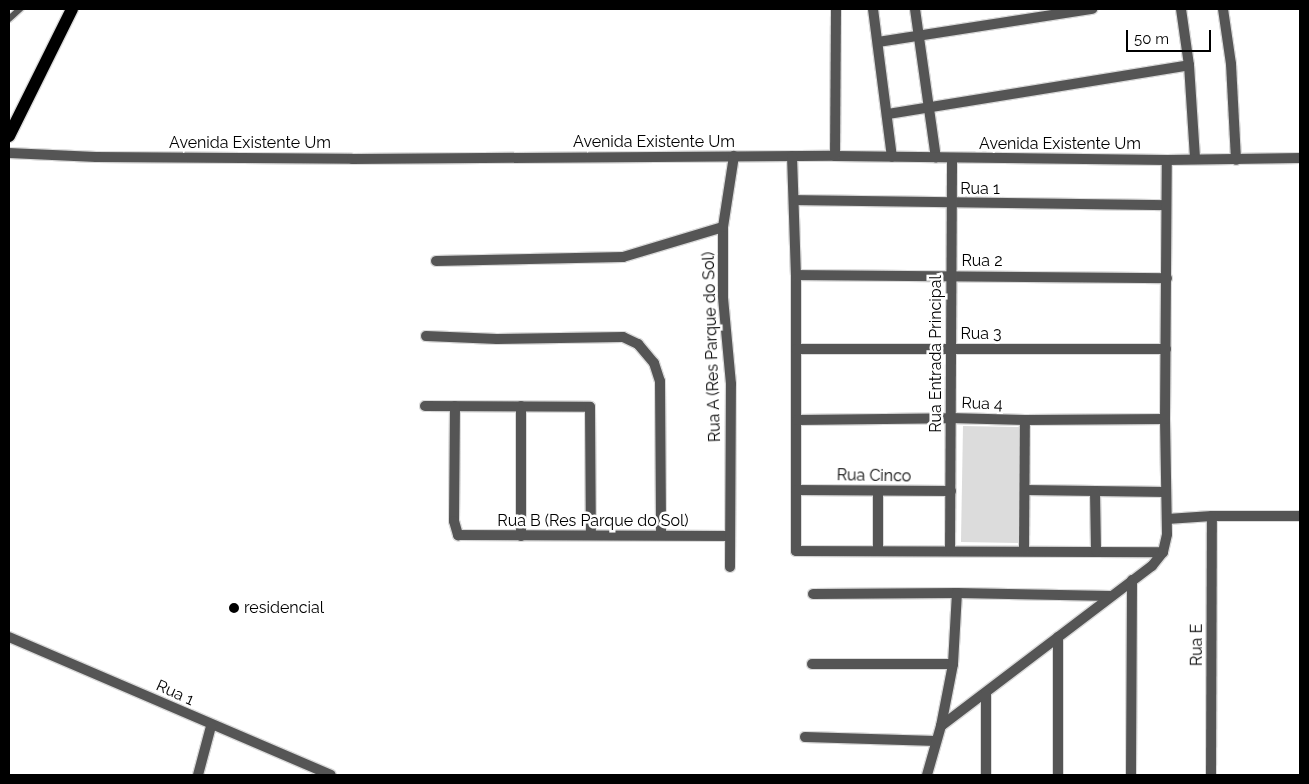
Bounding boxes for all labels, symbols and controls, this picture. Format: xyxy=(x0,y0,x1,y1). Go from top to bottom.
scale bar xyxy=(1129,20,1214,52)
text: 50 m xyxy=(1134,30,1169,48)
street label: Avenida Existente Um xyxy=(573,132,735,152)
street label: Avenida Existente Um xyxy=(169,133,331,153)
street label: Avenida Existente Um xyxy=(979,134,1141,154)
street label: Rua 1 xyxy=(960,179,1000,199)
street label: Rua A (Res Parque do Sol) xyxy=(699,251,725,443)
street label: Rua 2 xyxy=(962,251,1002,271)
street label: Rua Entrada Principal xyxy=(926,275,946,433)
street label: Rua 3 xyxy=(960,324,1002,344)
street label: Rua 4 xyxy=(961,394,1003,414)
street label: Rua Cinco xyxy=(837,466,911,486)
street label: Rua B (Res Parque do Sol) xyxy=(497,511,689,531)
place label: residencial xyxy=(244,598,324,618)
marker: residencial xyxy=(228,602,240,614)
street label: Rua E xyxy=(1187,624,1207,666)
street label: Rua 1 xyxy=(153,676,197,710)

